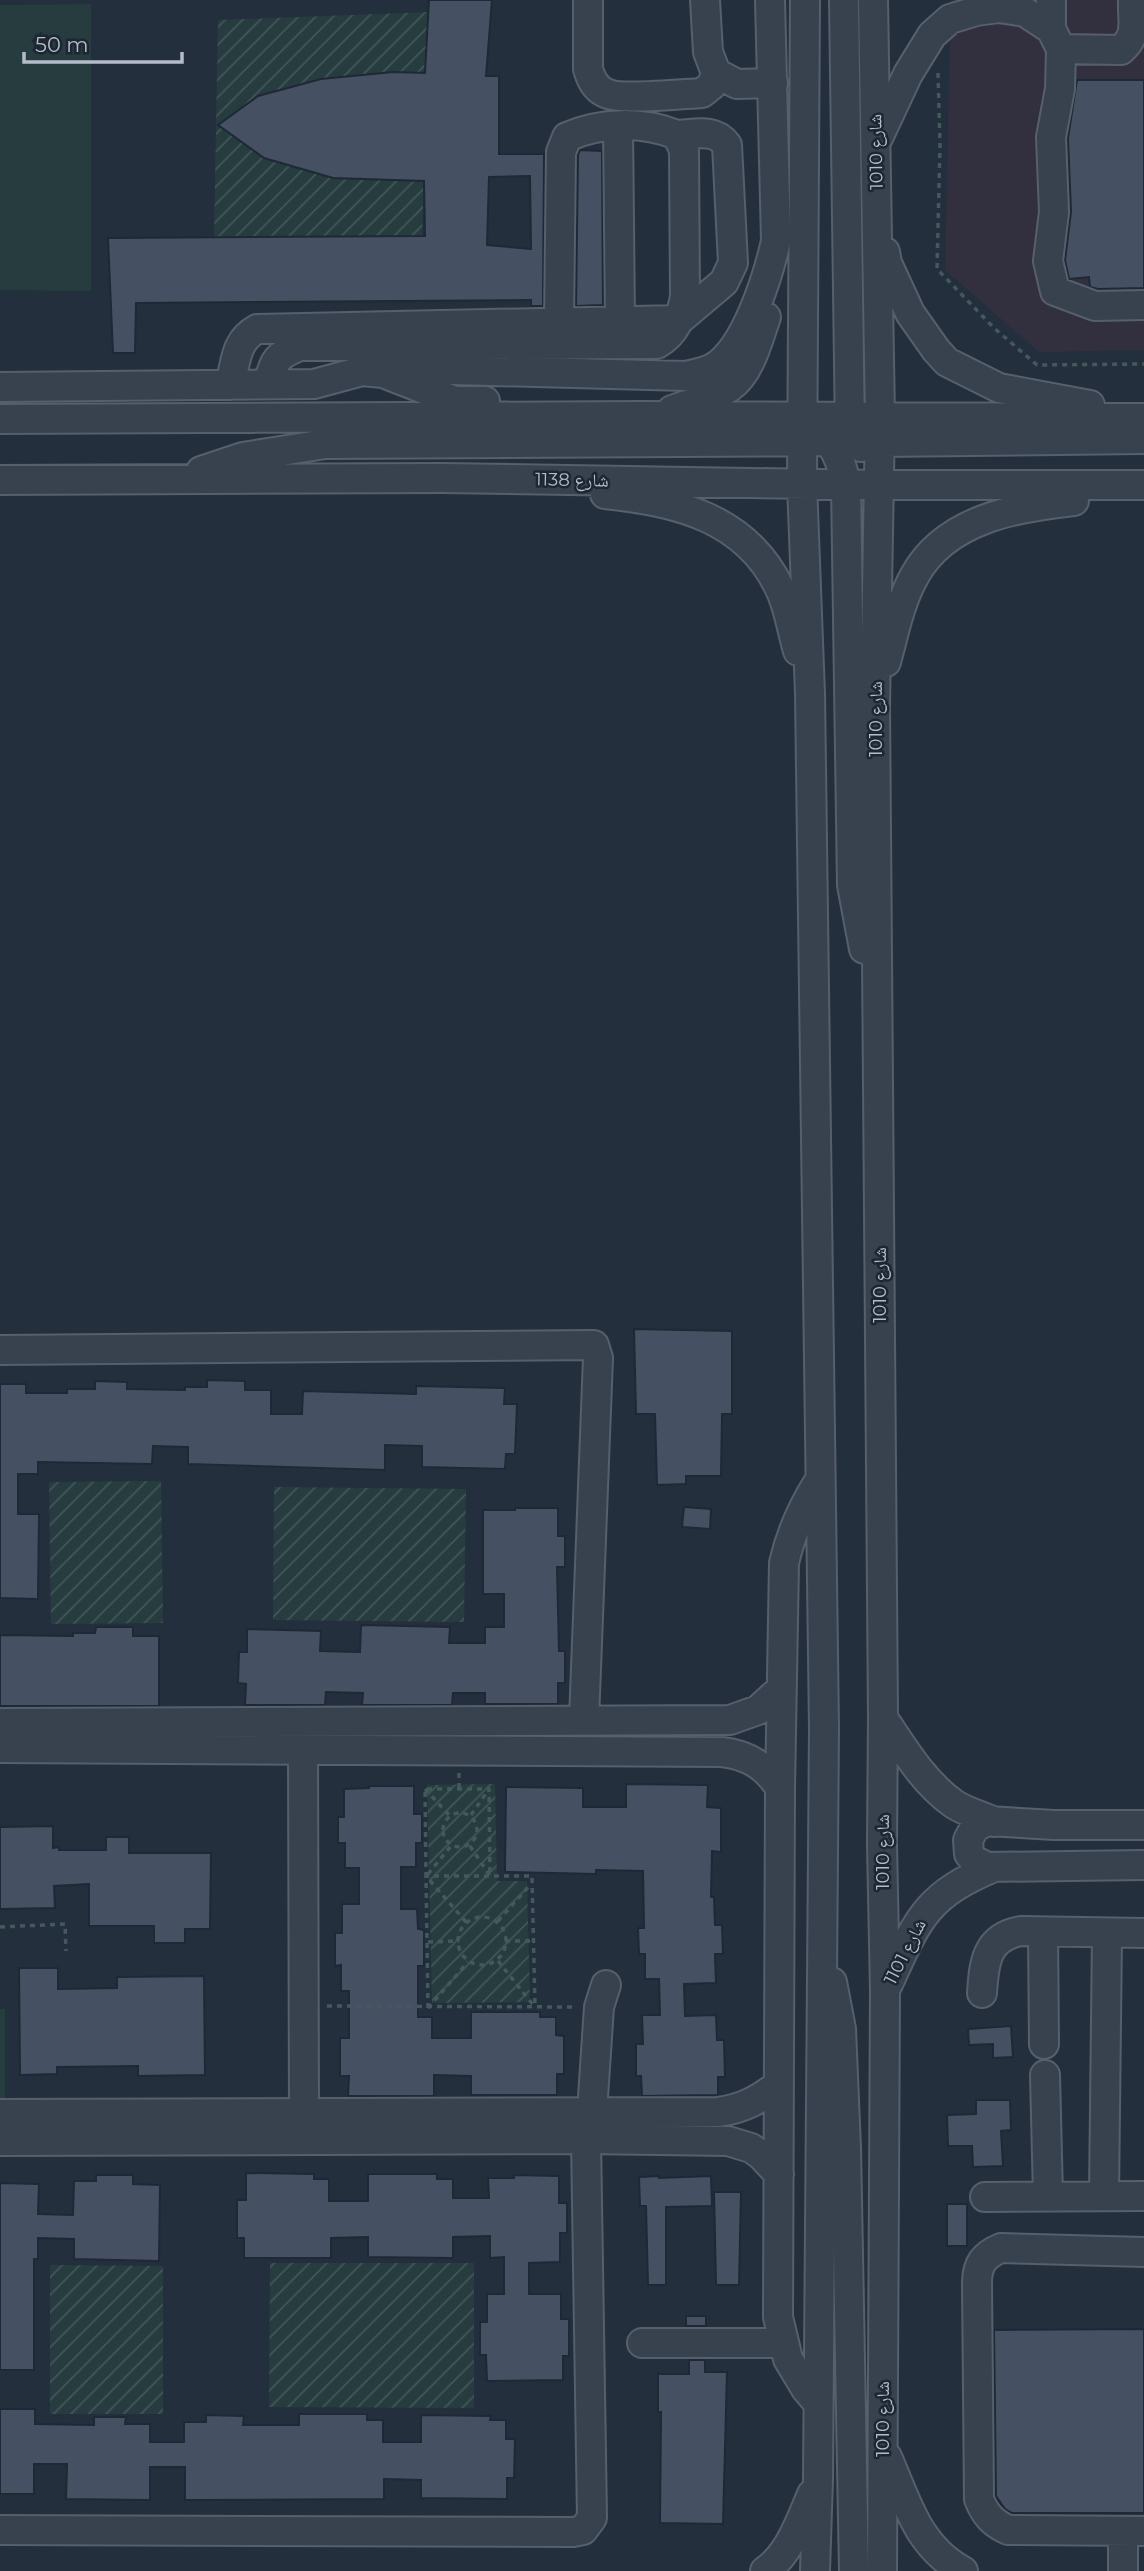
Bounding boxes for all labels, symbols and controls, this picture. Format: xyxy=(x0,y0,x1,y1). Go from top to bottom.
scale bar xyxy=(24,21,182,65)
text: 50 m xyxy=(35,32,89,57)
street label: شارع 1010 xyxy=(864,114,888,190)
street label: شارع 1138 xyxy=(535,468,609,492)
street label: شارع 1010 xyxy=(865,681,887,757)
street label: شارع 1010 xyxy=(869,1247,891,1323)
street label: شارع 1010 xyxy=(872,1814,894,1890)
street label: شارع 1101 xyxy=(879,1916,931,1988)
street label: شارع 1010 xyxy=(872,2381,894,2457)

